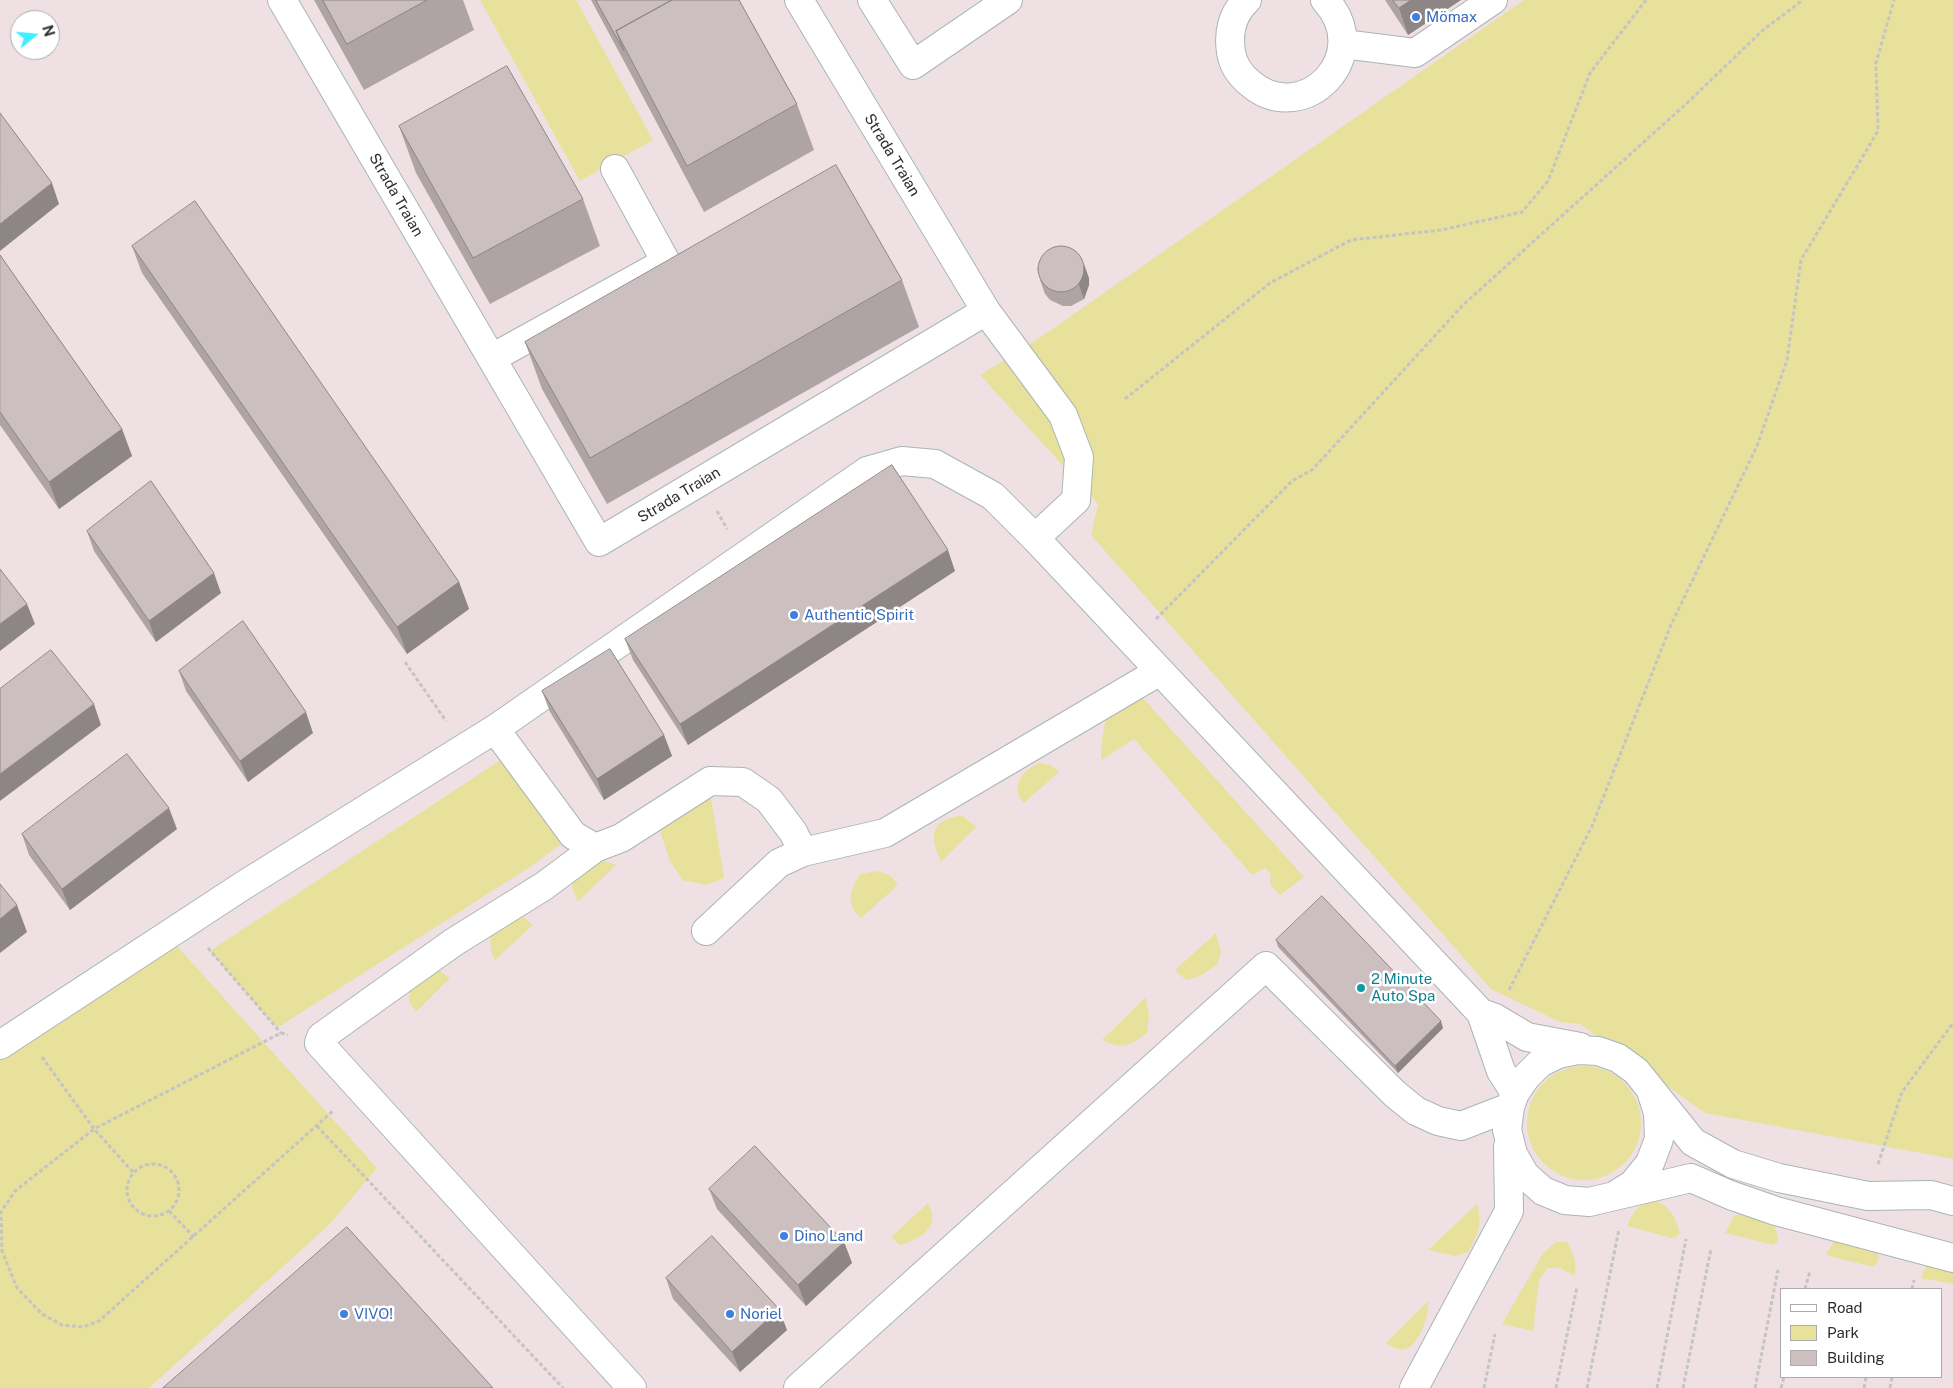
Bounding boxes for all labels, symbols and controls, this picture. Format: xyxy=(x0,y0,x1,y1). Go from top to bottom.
place label: Mömax xyxy=(1426,8,1477,26)
north arrow xyxy=(10,10,60,60)
marker: Mömax xyxy=(1410,11,1422,23)
text: N xyxy=(39,23,58,38)
street label: Strada Traian xyxy=(860,110,924,200)
street label: Strada Traian xyxy=(365,150,427,240)
street label: Strada Traian xyxy=(634,463,724,527)
place label: Authentic Spirit xyxy=(804,606,914,624)
marker: Authentic Spirit xyxy=(788,609,800,621)
place label: 2 Minute Auto Spa xyxy=(1371,970,1435,1005)
marker: 2 Minute Auto Spa xyxy=(1355,982,1367,994)
place label: Dino Land xyxy=(794,1227,863,1245)
marker: Dino Land xyxy=(778,1230,790,1242)
legend xyxy=(1780,1288,1943,1378)
text: Road xyxy=(1827,1299,1863,1316)
place label: VIVO! xyxy=(354,1305,393,1323)
place label: Noriel xyxy=(740,1305,782,1323)
marker: VIVO! xyxy=(338,1308,350,1320)
marker: Noriel xyxy=(724,1308,736,1320)
text: Park xyxy=(1827,1324,1859,1341)
text: Building xyxy=(1827,1349,1885,1366)

